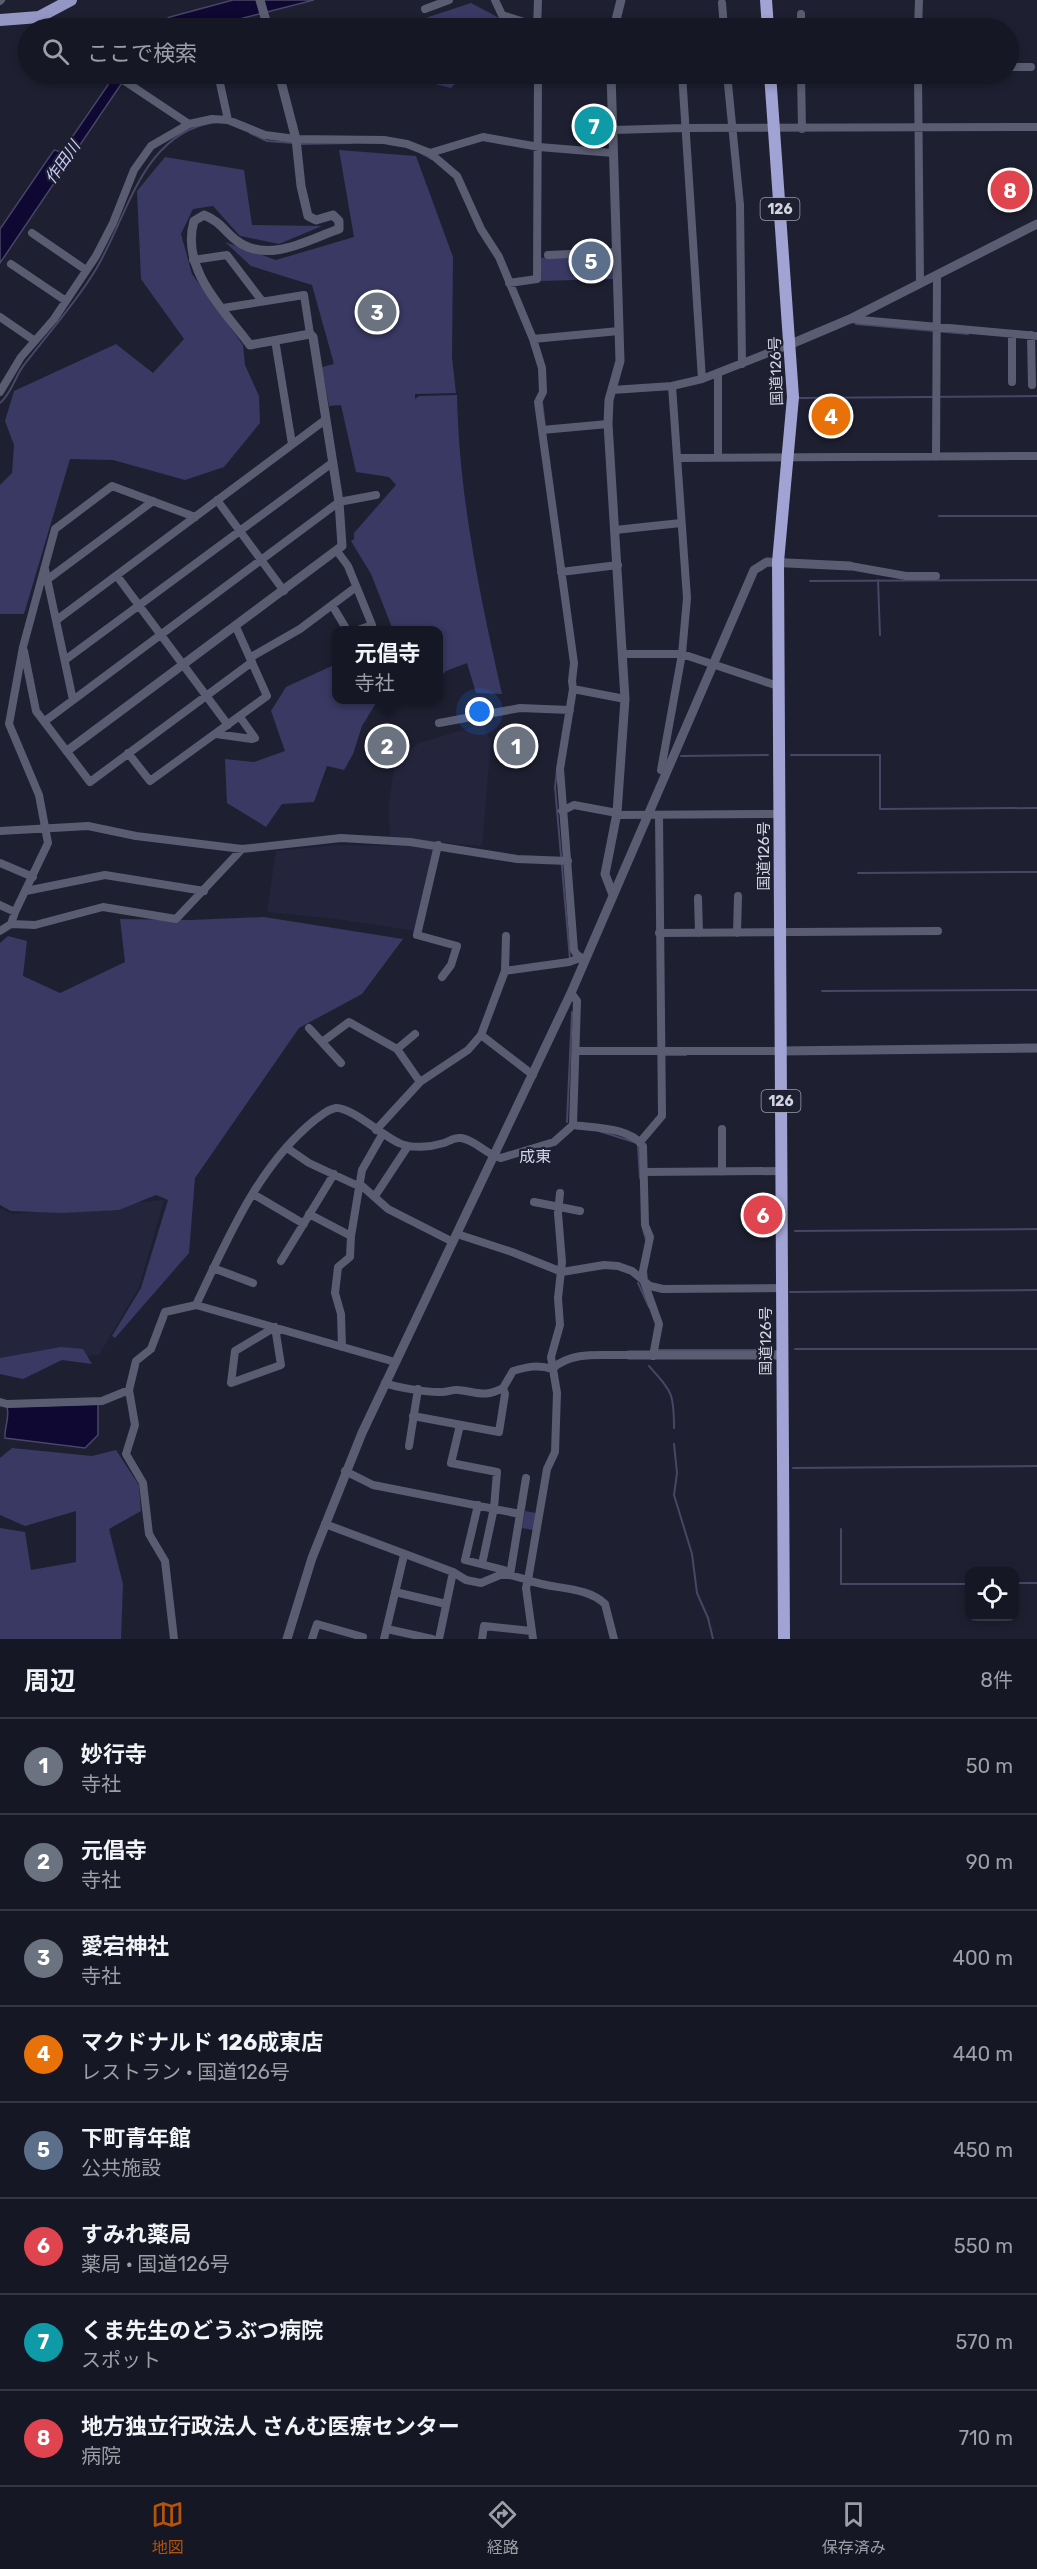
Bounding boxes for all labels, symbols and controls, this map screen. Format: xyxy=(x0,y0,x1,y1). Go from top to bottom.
search box xyxy=(18,18,1019,84)
icon: search xyxy=(39,35,72,68)
text: ここで検索 xyxy=(87,40,197,67)
pin: 7 xyxy=(574,104,614,148)
water label: 作田川 xyxy=(41,136,85,187)
pin: 8 xyxy=(990,168,1030,213)
road number: 126 xyxy=(760,198,800,220)
pin: 5 xyxy=(572,238,610,284)
pin: 3 xyxy=(358,290,397,334)
street label: 国道126号 xyxy=(766,336,786,406)
pin: 4 xyxy=(812,394,850,438)
popup xyxy=(332,626,443,704)
text: 元倡寺 xyxy=(354,640,421,667)
text: 寺社 xyxy=(354,671,394,695)
your location xyxy=(465,697,494,726)
pin: 2 xyxy=(368,724,406,768)
pin: 1 xyxy=(496,724,536,768)
street label: 国道126号 xyxy=(755,821,773,891)
road number: 126 xyxy=(762,1090,800,1112)
district label: 成東 xyxy=(519,1147,551,1166)
pin: 6 xyxy=(744,1192,783,1238)
street label: 国道126号 xyxy=(757,1306,775,1376)
map controls xyxy=(965,1567,1019,1621)
button: locate xyxy=(965,1567,1019,1621)
text: 周辺 xyxy=(24,1666,76,1697)
text: 8件 xyxy=(980,1668,1013,1692)
text: 妙行寺 xyxy=(81,1741,147,1768)
text: 1 xyxy=(39,1754,48,1778)
text: 50 m xyxy=(966,1754,1013,1778)
text: 寺社 xyxy=(81,1772,121,1796)
text: 元倡寺 xyxy=(81,1837,147,1864)
text: 2 xyxy=(37,1850,50,1874)
text: 90 m xyxy=(966,1850,1013,1874)
text: 寺社 xyxy=(81,1868,121,1892)
text: 愛宕神社 xyxy=(81,1933,169,1960)
text: 3 xyxy=(37,1946,50,1970)
text: 400 m xyxy=(953,1946,1013,1970)
text: 寺社 xyxy=(81,1964,121,1988)
text: マクドナルド 126成東店 xyxy=(81,2029,323,2056)
text: 4 xyxy=(37,2042,50,2066)
text: 440 m xyxy=(953,2042,1013,2066)
text: レストラン · 国道126号 xyxy=(81,2060,290,2084)
text: 下町青年館 xyxy=(81,2125,191,2152)
text: 5 xyxy=(37,2138,50,2162)
text: 450 m xyxy=(953,2138,1013,2162)
text: 公共施設 xyxy=(81,2156,161,2180)
text: すみれ薬局 xyxy=(81,2221,191,2248)
text: 6 xyxy=(37,2234,50,2258)
text: 550 m xyxy=(954,2234,1013,2258)
text: 薬局 · 国道126号 xyxy=(81,2252,230,2276)
text: くま先生のどうぶつ病院 xyxy=(81,2317,323,2344)
text: 7 xyxy=(38,2330,49,2354)
text: 570 m xyxy=(955,2330,1013,2354)
text: スポット xyxy=(81,2348,161,2372)
text: 地方独立行政法人 さんむ医療センター xyxy=(81,2413,460,2440)
text: 8 xyxy=(37,2426,50,2450)
text: 710 m xyxy=(959,2426,1013,2450)
text: 病院 xyxy=(81,2444,121,2468)
tab: 地図 xyxy=(151,2498,184,2558)
tab: 経路 xyxy=(486,2498,519,2558)
tab: 保存済み xyxy=(822,2498,886,2558)

